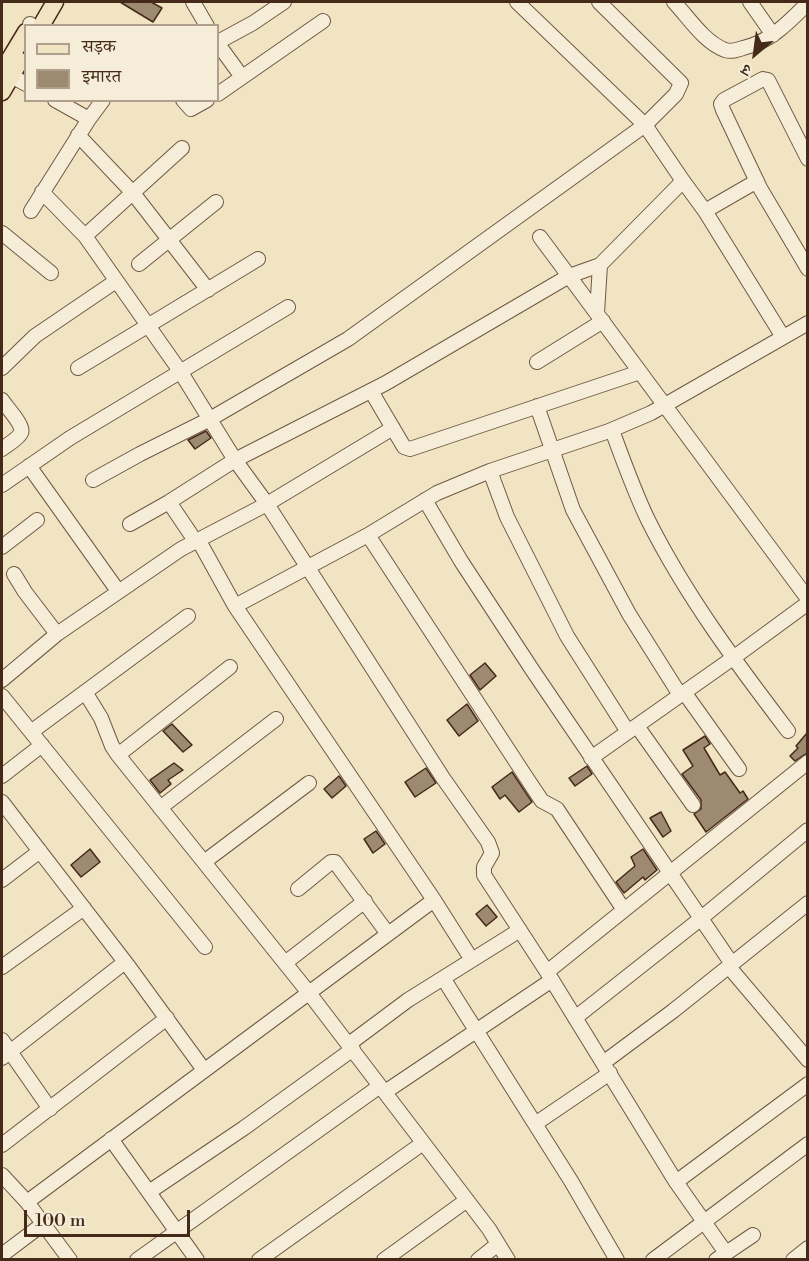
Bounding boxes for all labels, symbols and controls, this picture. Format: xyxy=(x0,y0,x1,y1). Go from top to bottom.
legend xyxy=(24,24,219,102)
north arrow xyxy=(725,24,785,84)
text: सड़क xyxy=(82,35,116,58)
text: उ xyxy=(738,59,755,80)
text: इमारत xyxy=(82,65,121,88)
scale bar xyxy=(27,1198,194,1236)
text: 100 m xyxy=(35,1209,86,1232)

